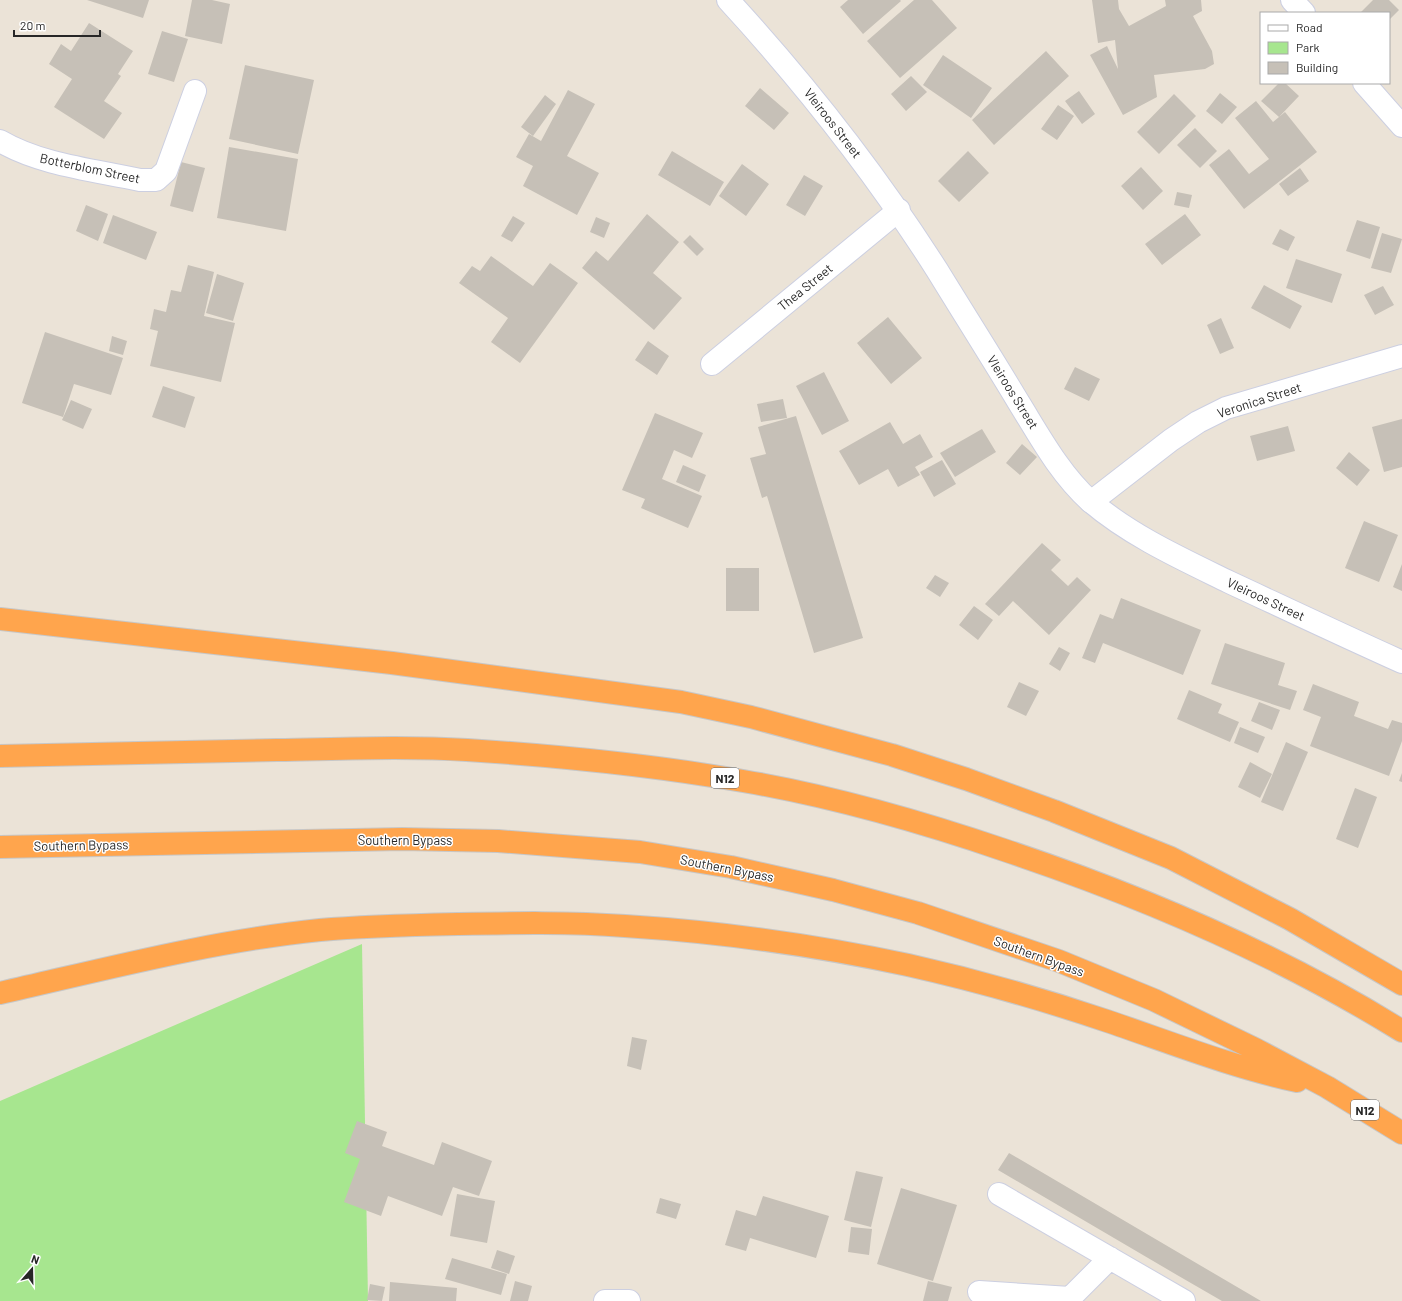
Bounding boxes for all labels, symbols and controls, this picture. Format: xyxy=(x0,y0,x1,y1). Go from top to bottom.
scale bar xyxy=(14,12,100,38)
legend xyxy=(1260,12,1390,84)
text: 20 m xyxy=(20,18,46,32)
text: Road xyxy=(1296,20,1323,34)
text: Park xyxy=(1296,40,1320,54)
text: Building xyxy=(1296,60,1338,74)
street label: Vleiroos Street xyxy=(801,85,865,161)
street label: Botterblom Street xyxy=(38,150,142,186)
street label: Thea Street xyxy=(774,260,836,314)
street label: Vleiroos Street xyxy=(984,352,1042,432)
street label: Veronica Street xyxy=(1215,379,1303,421)
street label: Vleiroos Street xyxy=(1225,574,1307,624)
road number: N12 xyxy=(711,768,739,788)
street label: Southern Bypass xyxy=(358,832,452,848)
street label: Southern Bypass xyxy=(33,836,129,854)
street label: Southern Bypass xyxy=(679,851,775,885)
street label: Southern Bypass xyxy=(992,932,1086,980)
road number: N12 xyxy=(1351,1100,1379,1120)
north arrow xyxy=(12,1249,52,1289)
text: N xyxy=(30,1252,41,1266)

